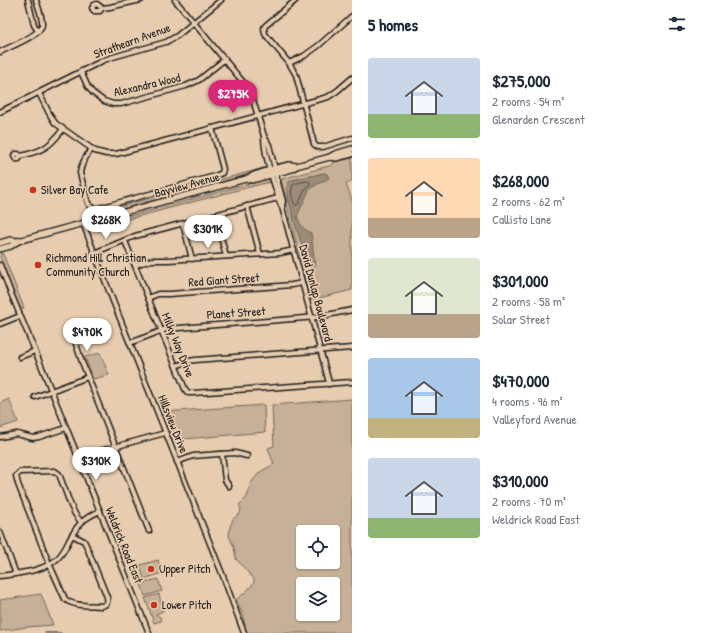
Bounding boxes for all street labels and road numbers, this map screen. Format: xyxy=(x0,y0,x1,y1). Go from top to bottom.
street label: Strathearn Avenue xyxy=(91,19,173,62)
street label: Alexandra Wood xyxy=(112,69,182,100)
street label: Bayview Avenue xyxy=(152,168,222,201)
street label: David Dunlap Boulevard xyxy=(295,243,338,343)
street label: Red Giant Street xyxy=(188,268,261,290)
street label: Planet Street xyxy=(206,302,267,323)
street label: Milky Way Drive xyxy=(158,310,199,380)
street label: Hillsview Drive xyxy=(154,392,193,456)
street label: Weldrick Road East xyxy=(101,504,148,586)

